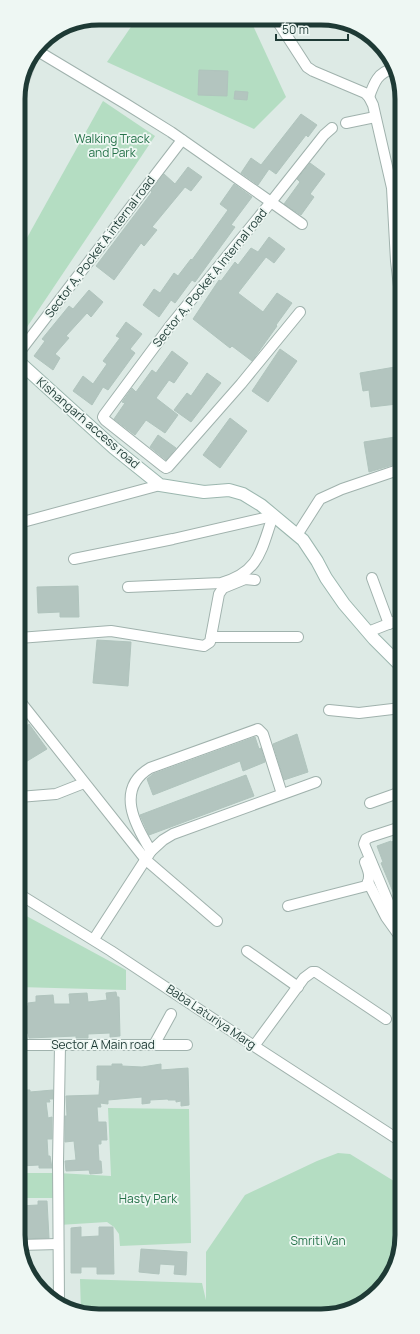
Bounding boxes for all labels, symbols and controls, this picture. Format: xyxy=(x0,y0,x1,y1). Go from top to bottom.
scale bar xyxy=(276,16,348,42)
text: 50 m xyxy=(282,21,309,38)
park label: Walking Track and Park xyxy=(74,130,151,161)
street label: Sector A, Pocket A internal road xyxy=(41,172,159,321)
street label: Sector A, Pocket A Internal road xyxy=(148,205,271,350)
street label: Kishangarh access road xyxy=(33,373,144,472)
street label: Baba Laturiya Marg xyxy=(163,980,260,1053)
street label: Sector A Main road xyxy=(51,1036,155,1053)
park label: Hasty Park xyxy=(119,1190,178,1207)
park label: Smriti Van xyxy=(290,1232,346,1249)

